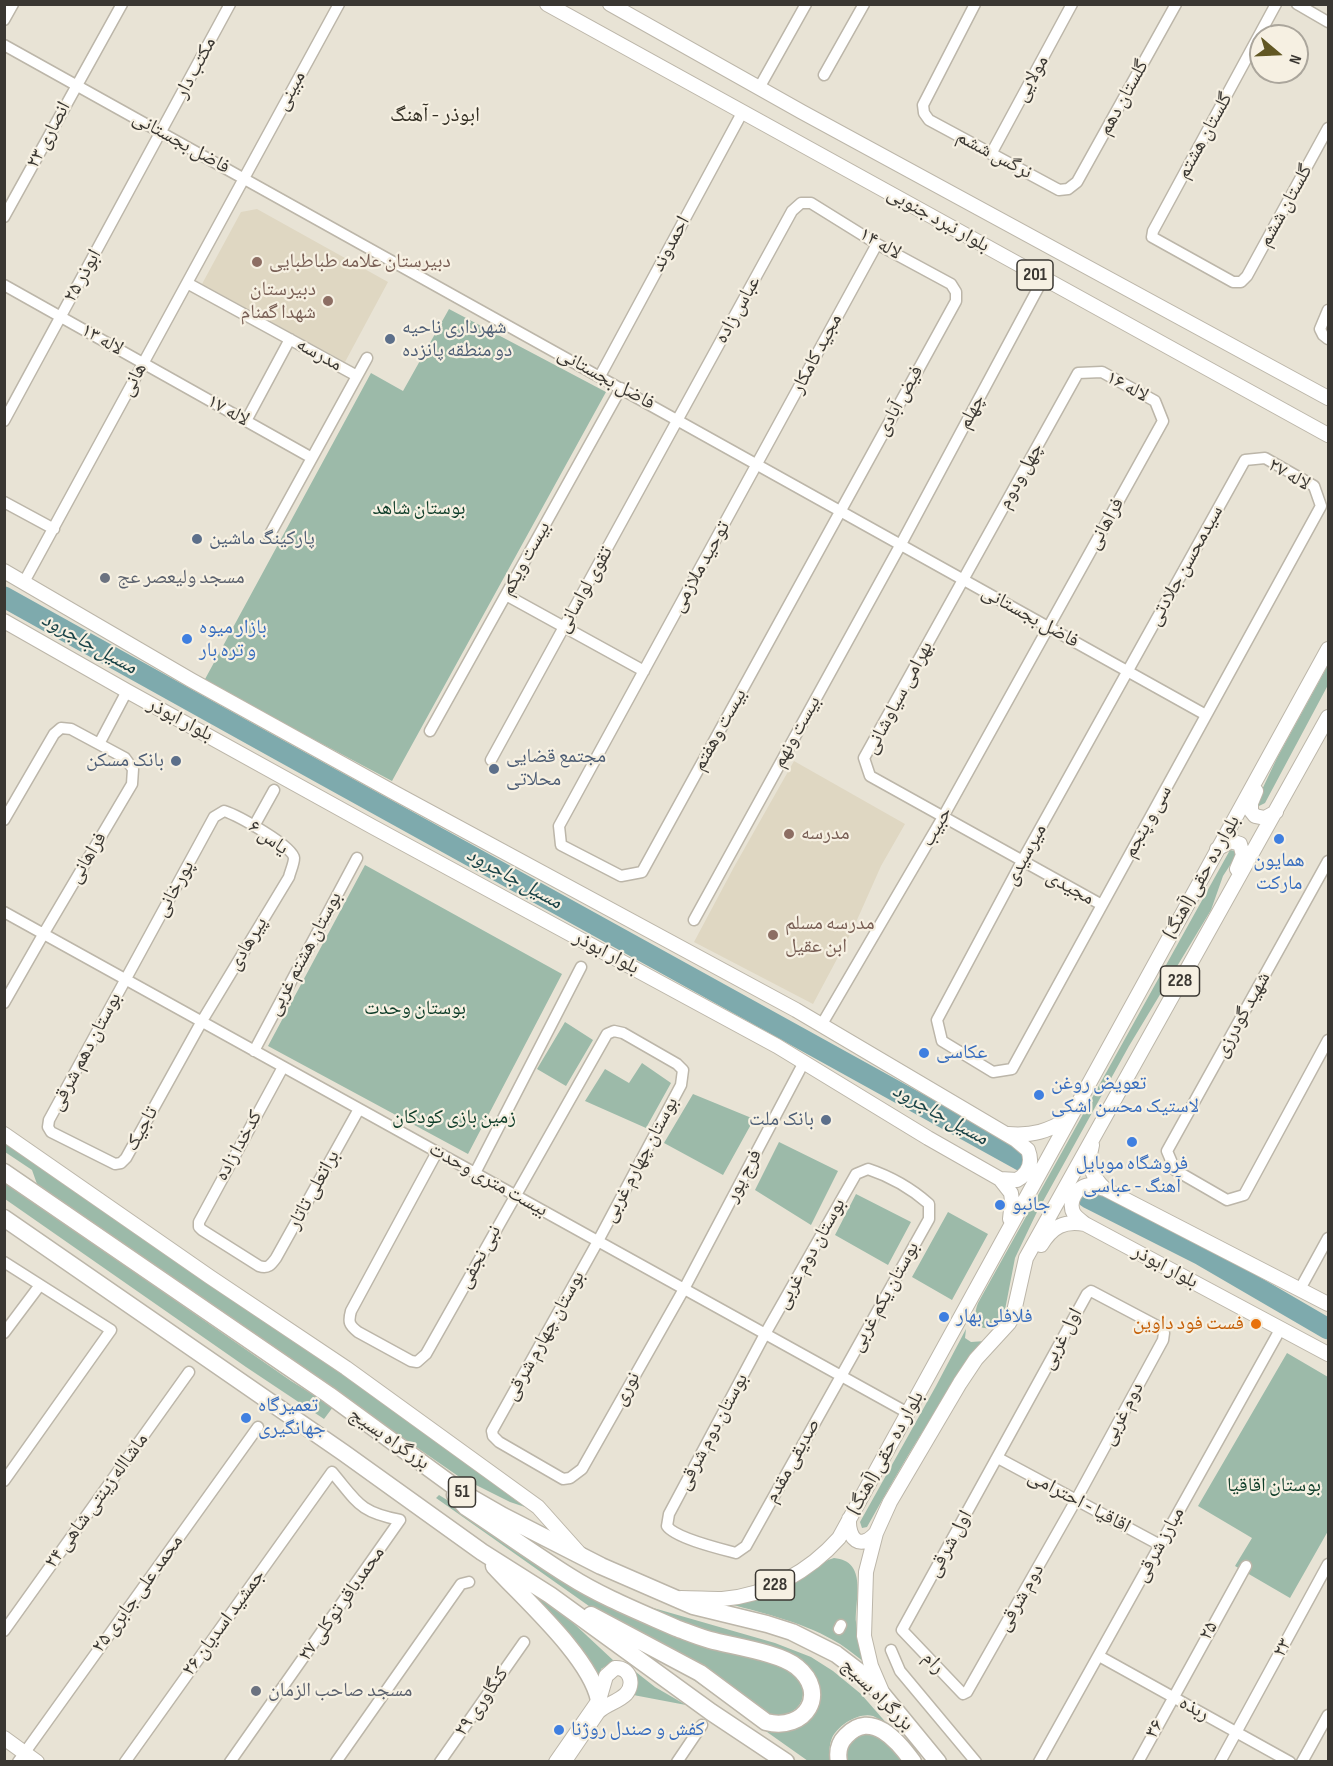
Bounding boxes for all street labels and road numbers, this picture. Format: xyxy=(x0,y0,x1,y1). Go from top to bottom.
street label: مکتب دار xyxy=(170,33,222,103)
street label: مولایی xyxy=(1010,52,1054,106)
street label: گلستان دهم xyxy=(1093,56,1155,140)
street label: مبینی xyxy=(270,67,312,115)
street label: گلستان هشتم xyxy=(1172,89,1238,183)
street label: انصاری ۲۳ xyxy=(21,98,77,172)
street label: فاضل بجستانی xyxy=(128,106,234,180)
street label: نرگس ششم xyxy=(952,125,1036,185)
street label: گلستان ششم xyxy=(1254,161,1318,251)
street label: بلوار نبرد جنوبی xyxy=(883,182,993,258)
street label: احمدوند xyxy=(646,212,696,276)
street label: لاله ۱۴ xyxy=(855,222,905,266)
street label: ابوذر ۲۵ xyxy=(59,245,107,307)
road number: 201 xyxy=(1017,260,1053,290)
street label: عباس زاده xyxy=(710,272,766,348)
street label: مجید کامکار xyxy=(786,310,848,398)
street label: لاله ۱۳ xyxy=(77,319,127,361)
street label: مدرسه xyxy=(292,333,346,377)
street label: فاضل بجستانی xyxy=(553,342,659,416)
street label: هانی xyxy=(115,359,153,401)
street label: فیض آبادی xyxy=(871,362,929,440)
street label: لاله ۱۶ xyxy=(1102,366,1152,408)
street label: لاله ۱۷ xyxy=(203,390,253,432)
street label: چهلم xyxy=(953,391,991,433)
street label: چهل ودوم xyxy=(993,439,1049,513)
street label: لاله ۲۷ xyxy=(1264,453,1314,497)
street label: فراهانی xyxy=(1082,494,1130,554)
street label: سیدمحسن جلادتی xyxy=(1143,501,1229,631)
street label: توحید ملازمی xyxy=(666,517,736,617)
street label: بیست ویکم xyxy=(496,518,556,600)
street label: تقوی لواسانی xyxy=(551,542,619,638)
street label: فاضل بجستانی xyxy=(977,580,1083,654)
street label: بهرامی سیاوشانی xyxy=(859,638,939,758)
street label: بیست وهفتم xyxy=(688,685,752,775)
street label: بیست ونهم xyxy=(767,692,827,772)
street label: بلوار ابوذر xyxy=(143,693,217,747)
street label: سی و پنجم xyxy=(1118,782,1178,862)
street label: حبیب xyxy=(916,803,958,851)
street label: بلوار ده حقی (آهنگ) xyxy=(1158,811,1246,943)
street label: یاس ۶ xyxy=(243,815,293,861)
street label: میرسیدی xyxy=(999,820,1053,890)
street label: فراهانی xyxy=(63,828,113,888)
street label: پورخانی xyxy=(150,857,200,921)
street label: مجیدی xyxy=(1042,865,1098,911)
street label: بوستان هشتم غربی xyxy=(262,888,348,1020)
street label: پیرهادی xyxy=(223,913,273,975)
street label: بلوار ابوذر xyxy=(569,926,643,980)
road number: 228 xyxy=(1160,966,1200,996)
street label: شهید گودرزی xyxy=(1210,968,1276,1062)
street label: بوستان دهم شرقی xyxy=(45,989,127,1115)
street label: بوستان چهارم غربی xyxy=(598,1093,684,1227)
street label: تاجیک xyxy=(120,1102,164,1156)
street label: کدخدا زاده xyxy=(210,1107,268,1185)
street label: بیست متری وحدت xyxy=(424,1137,552,1223)
street label: براتعلی تاتار xyxy=(282,1146,346,1234)
street label: فرج پور xyxy=(720,1146,768,1206)
street label: بوستان دوم غربی xyxy=(771,1194,851,1314)
street label: نبی نجفی xyxy=(453,1221,507,1293)
street label: بوستان یکم غربی xyxy=(845,1238,925,1356)
street label: بلوار ابوذر xyxy=(1128,1240,1202,1294)
street label: بوستان چهارم شرقی xyxy=(499,1267,591,1405)
street label: اول غربی xyxy=(1036,1304,1088,1374)
street label: نوری xyxy=(608,1368,646,1410)
street label: بوستان دوم شرقی xyxy=(672,1369,754,1495)
street label: دوم غربی xyxy=(1096,1378,1150,1450)
street label: بلوار ده حقی (آهنگ) xyxy=(842,1387,930,1519)
street label: بزرگراه بسیج xyxy=(344,1402,434,1476)
street label: صدیقی مقدم xyxy=(760,1415,826,1507)
street label: ماشااله زینتی شاهی ۲۴ xyxy=(40,1429,154,1573)
street label: اقاقیا - احترامی xyxy=(1023,1465,1135,1539)
road number: 51 xyxy=(448,1477,476,1507)
street label: مبارز شرقی xyxy=(1130,1503,1190,1587)
street label: اول شرقی xyxy=(922,1506,978,1582)
street label: محمد علی جابری ۲۵ xyxy=(87,1530,189,1658)
street label: محمدباقر توکلی ۲۷ xyxy=(294,1542,390,1666)
street label: دوم شرقی xyxy=(992,1560,1050,1636)
street label: جمشید اسدیان ۲۶ xyxy=(177,1565,271,1681)
road number: 228 xyxy=(756,1570,794,1600)
street label: ۲۵ xyxy=(1194,1617,1224,1645)
street label: ۲۳ xyxy=(1268,1634,1298,1662)
street label: رام xyxy=(917,1647,949,1679)
street label: بزرگراه بسیج xyxy=(836,1654,918,1736)
street label: کنگاوری ۲۹ xyxy=(450,1663,514,1741)
street label: ربذه xyxy=(1175,1691,1213,1727)
street label: ۳۶ xyxy=(1140,1715,1170,1743)

